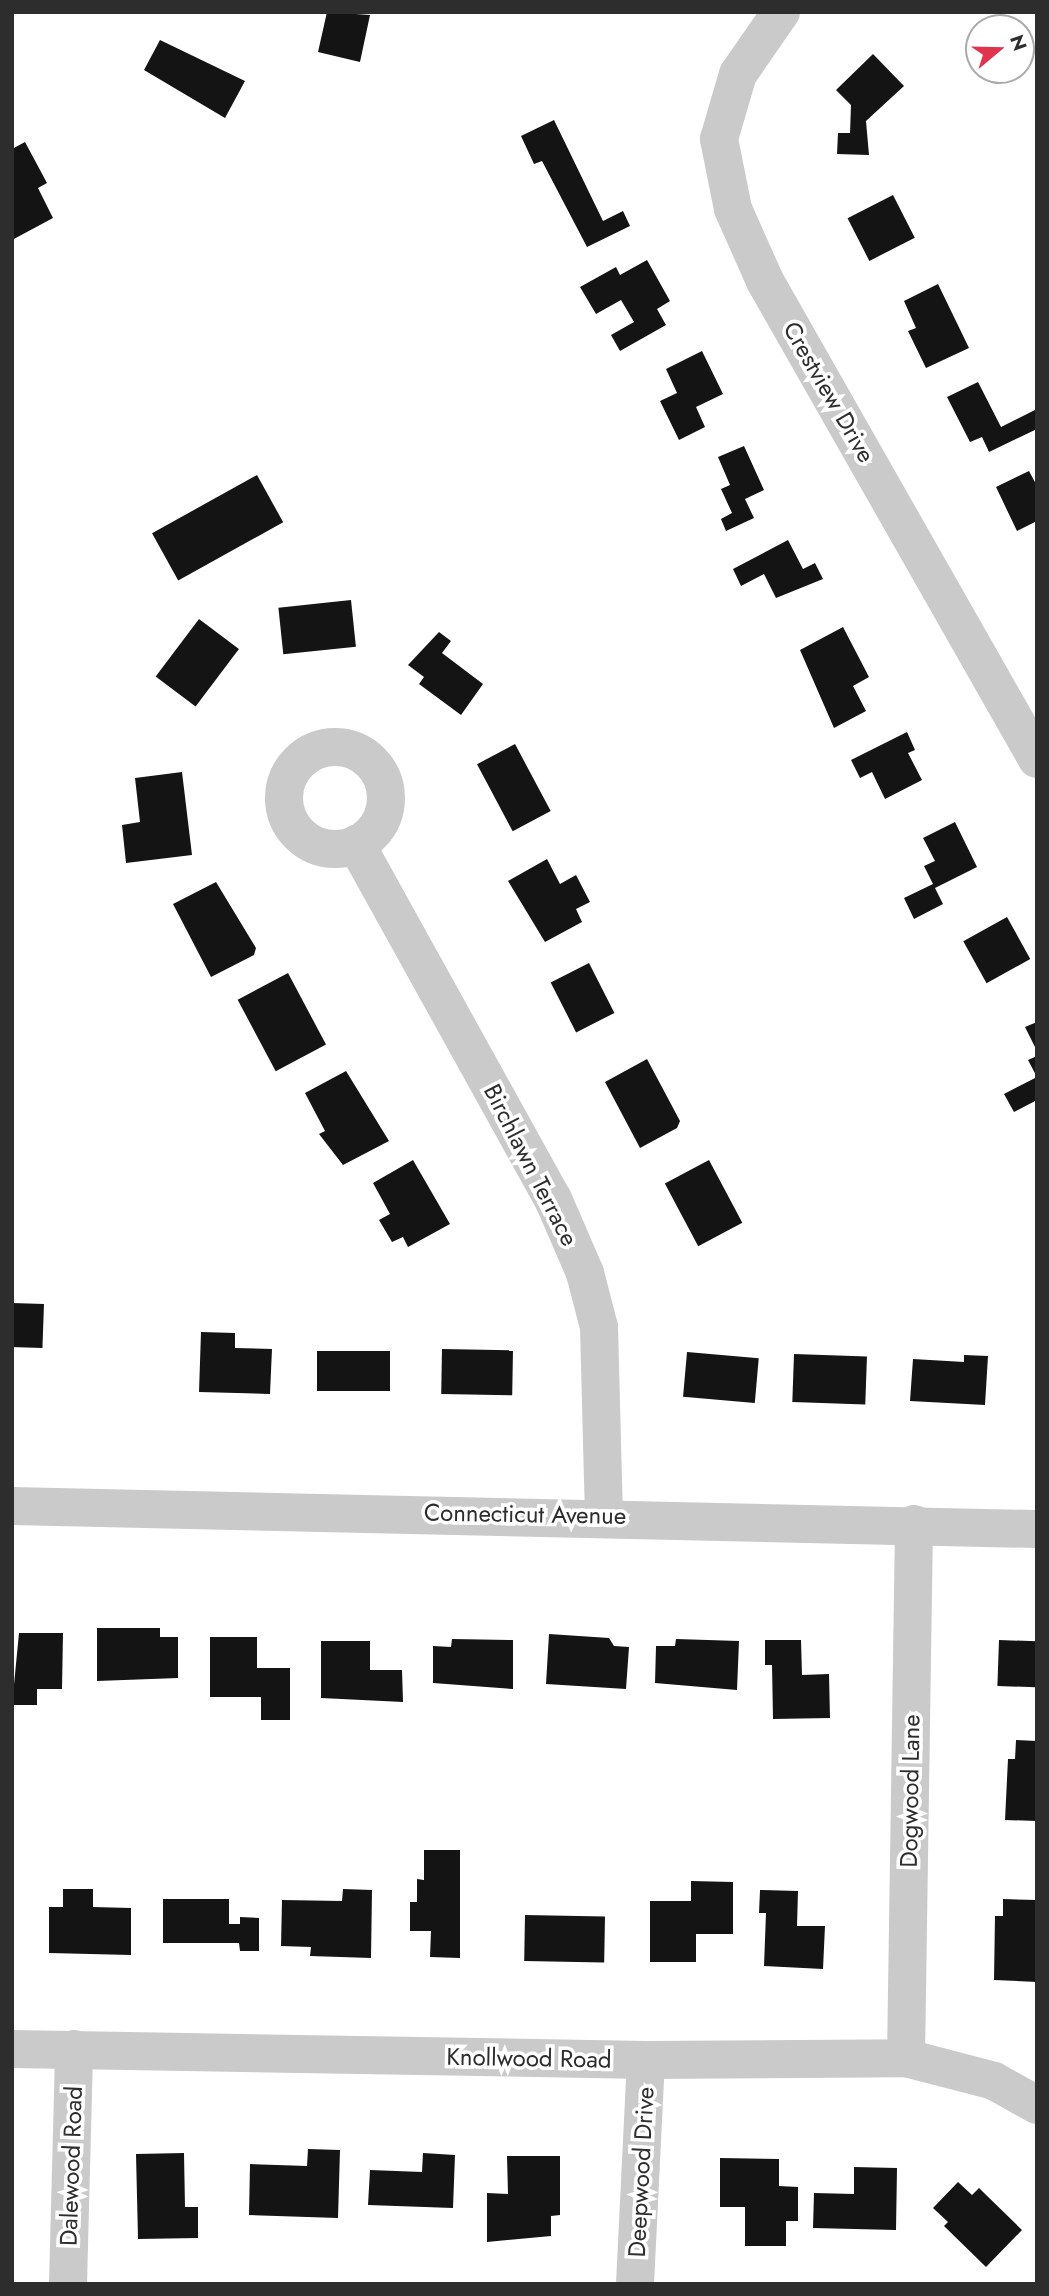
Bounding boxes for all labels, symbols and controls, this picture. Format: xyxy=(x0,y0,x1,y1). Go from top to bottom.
north arrow xyxy=(965,14,1035,84)
text: N xyxy=(1003,31,1034,54)
street label: Crestview Drive xyxy=(777,316,881,468)
street label: Birchlawn Terrace xyxy=(478,1079,584,1251)
street label: Connecticut Avenue xyxy=(424,1498,626,1530)
street label: Dogwood Lane xyxy=(894,1714,926,1868)
street label: Knollwood Road xyxy=(446,2042,612,2074)
street label: Dalewood Road xyxy=(54,2085,88,2247)
street label: Deepwood Drive xyxy=(622,2086,660,2258)

